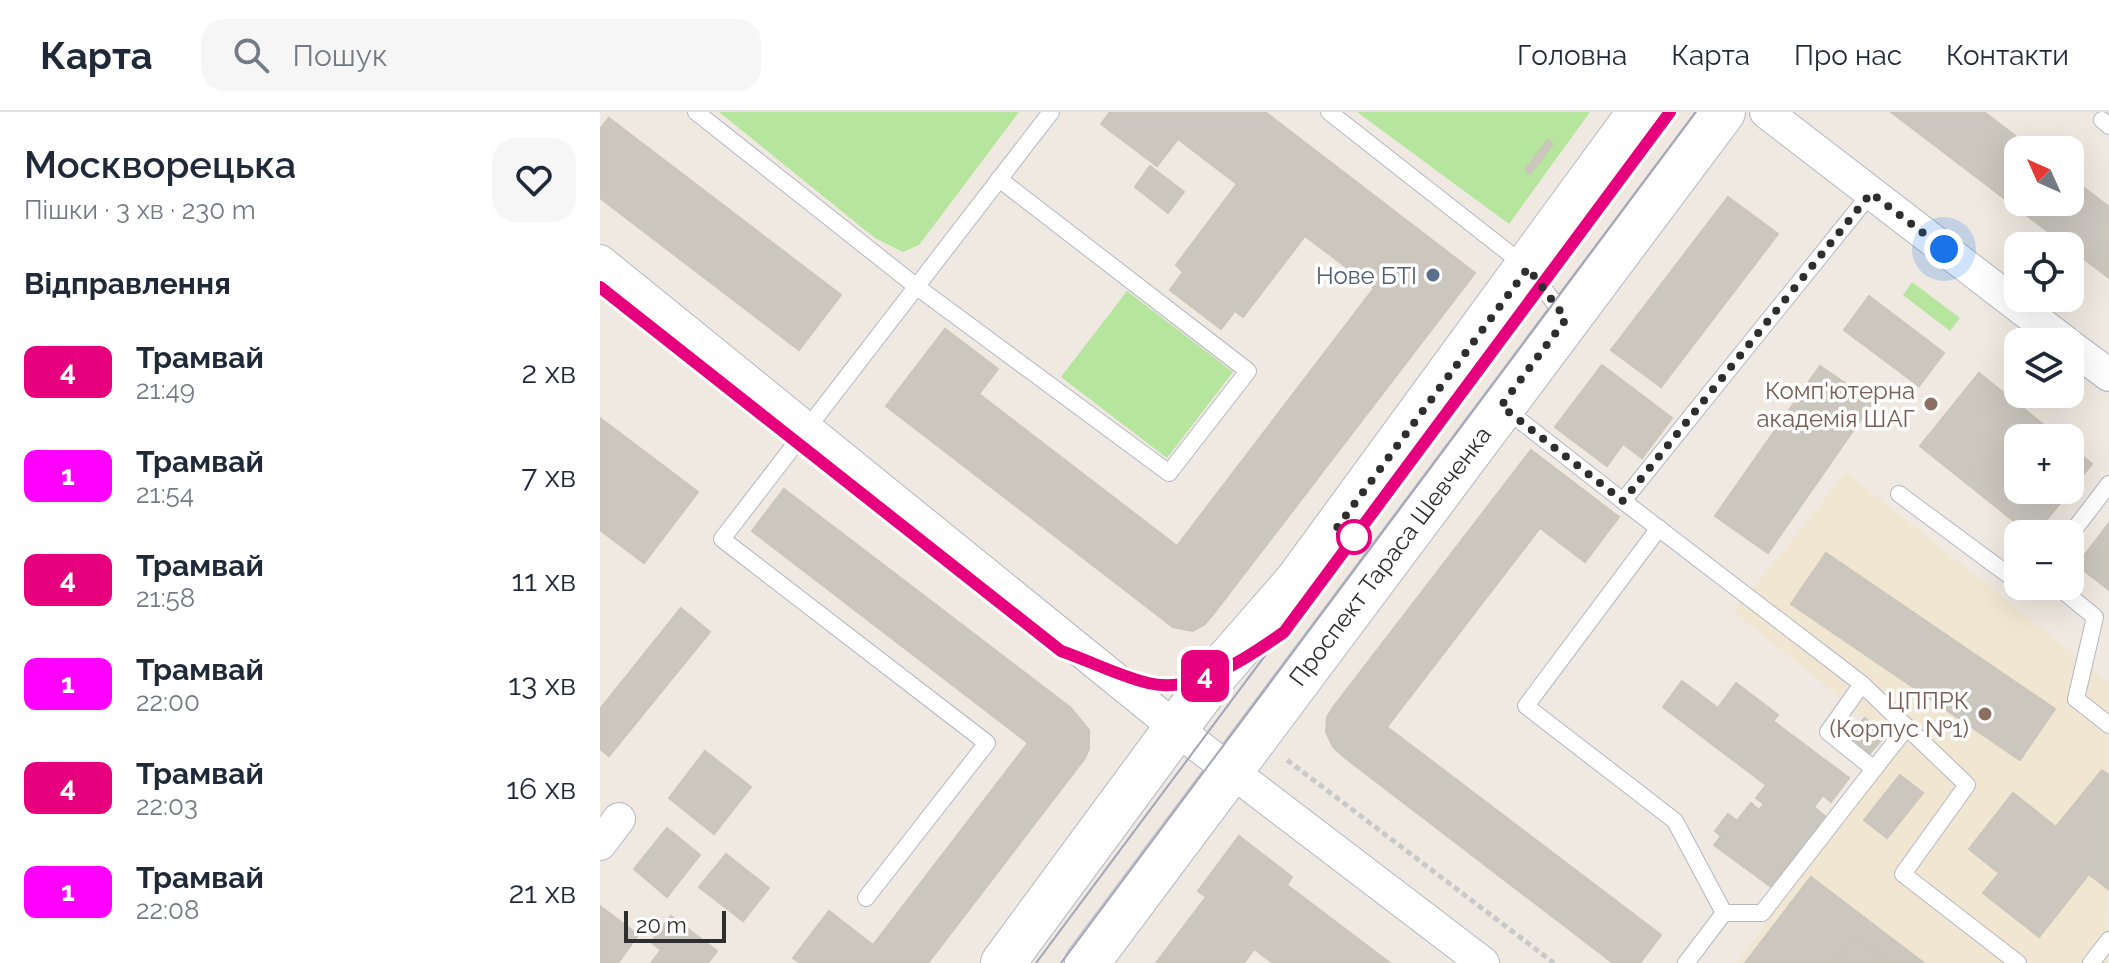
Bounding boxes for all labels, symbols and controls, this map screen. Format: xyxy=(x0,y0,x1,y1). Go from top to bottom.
search box xyxy=(201,19,761,91)
text: Карта xyxy=(40,33,153,78)
icon: search xyxy=(229,33,273,77)
text: Пошук xyxy=(293,38,388,73)
text: Головна xyxy=(1517,39,1627,72)
text: Карта xyxy=(1671,39,1750,72)
text: Про нас xyxy=(1794,39,1902,72)
text: Контакти xyxy=(1946,39,2069,72)
north arrow xyxy=(2004,136,2084,216)
map controls xyxy=(2004,136,2084,600)
button: heart xyxy=(492,138,576,222)
text: Москворецька xyxy=(24,142,296,187)
text: Пішки · 3 хв · 230 m xyxy=(24,195,256,225)
your location xyxy=(1924,229,1964,269)
button: locate xyxy=(2004,232,2084,312)
place label: Нове БТІ xyxy=(1316,261,1417,290)
text: Відправлення xyxy=(24,266,231,301)
marker: Нове БТІ xyxy=(1424,266,1442,284)
button: layers xyxy=(2004,328,2084,408)
text: Трамвай xyxy=(136,340,264,375)
text: 4 xyxy=(60,355,76,388)
text: 2 хв xyxy=(522,355,576,390)
text: 21:49 xyxy=(136,375,195,405)
place label: Комп'ютерна академія ШАГ xyxy=(1756,376,1915,433)
marker: Комп'ютерна академія ШАГ xyxy=(1922,395,1940,413)
street label: Проспект Тараса Шевченка xyxy=(1283,420,1497,692)
button: + xyxy=(2004,424,2084,504)
text: Трамвай xyxy=(136,444,264,479)
text: 1 xyxy=(61,459,75,492)
text: 7 хв xyxy=(521,459,576,494)
text: 21:54 xyxy=(136,479,194,509)
unlabelled marker xyxy=(1337,520,1371,554)
button: − xyxy=(2004,520,2084,600)
text: Трамвай xyxy=(136,548,264,583)
text: 4 xyxy=(60,563,76,596)
text: 11 хв xyxy=(512,563,576,598)
text: 21:58 xyxy=(136,583,195,613)
line badge: 4 xyxy=(1179,650,1231,702)
text: Трамвай xyxy=(136,652,264,687)
text: 4 xyxy=(1197,659,1213,692)
text: 1 xyxy=(61,667,75,700)
text: 13 хв xyxy=(508,667,576,702)
place label: ЦППРК (Корпус №1) xyxy=(1829,686,1969,743)
text: 22:00 xyxy=(136,687,200,717)
marker: ЦППРК (Корпус №1) xyxy=(1976,705,1994,723)
text: Трамвай xyxy=(136,756,264,791)
text: 4 xyxy=(60,771,76,804)
text: 16 хв xyxy=(506,771,576,806)
text: 22:03 xyxy=(136,791,198,821)
text: Трамвай xyxy=(136,860,264,895)
text: 1 xyxy=(61,875,75,908)
text: 21 хв xyxy=(509,875,576,910)
text: 22:08 xyxy=(136,895,199,925)
scale bar xyxy=(624,907,726,943)
text: 20 m xyxy=(636,912,687,938)

